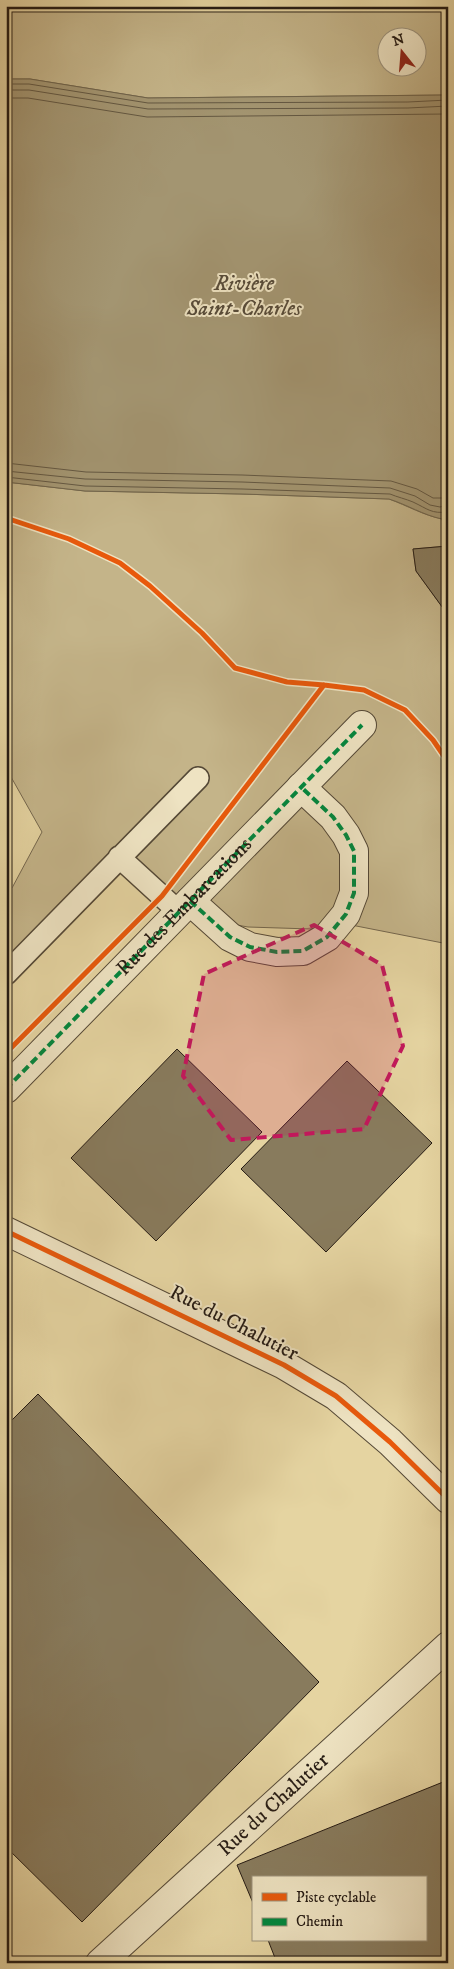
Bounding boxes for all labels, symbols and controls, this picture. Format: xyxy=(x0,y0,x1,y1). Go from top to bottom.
north arrow xyxy=(376,28,426,78)
text: N xyxy=(390,30,407,51)
water label: Rivière Saint-Charles xyxy=(186,270,303,322)
street label: Rue des Embarcations xyxy=(111,832,258,981)
street label: Rue du Chalutier xyxy=(165,1279,303,1367)
street label: Rue du Chalutier xyxy=(213,1747,335,1862)
legend xyxy=(252,1876,426,1942)
text: Piste cyclable xyxy=(296,1888,376,1907)
text: Chemin xyxy=(296,1912,343,1931)

